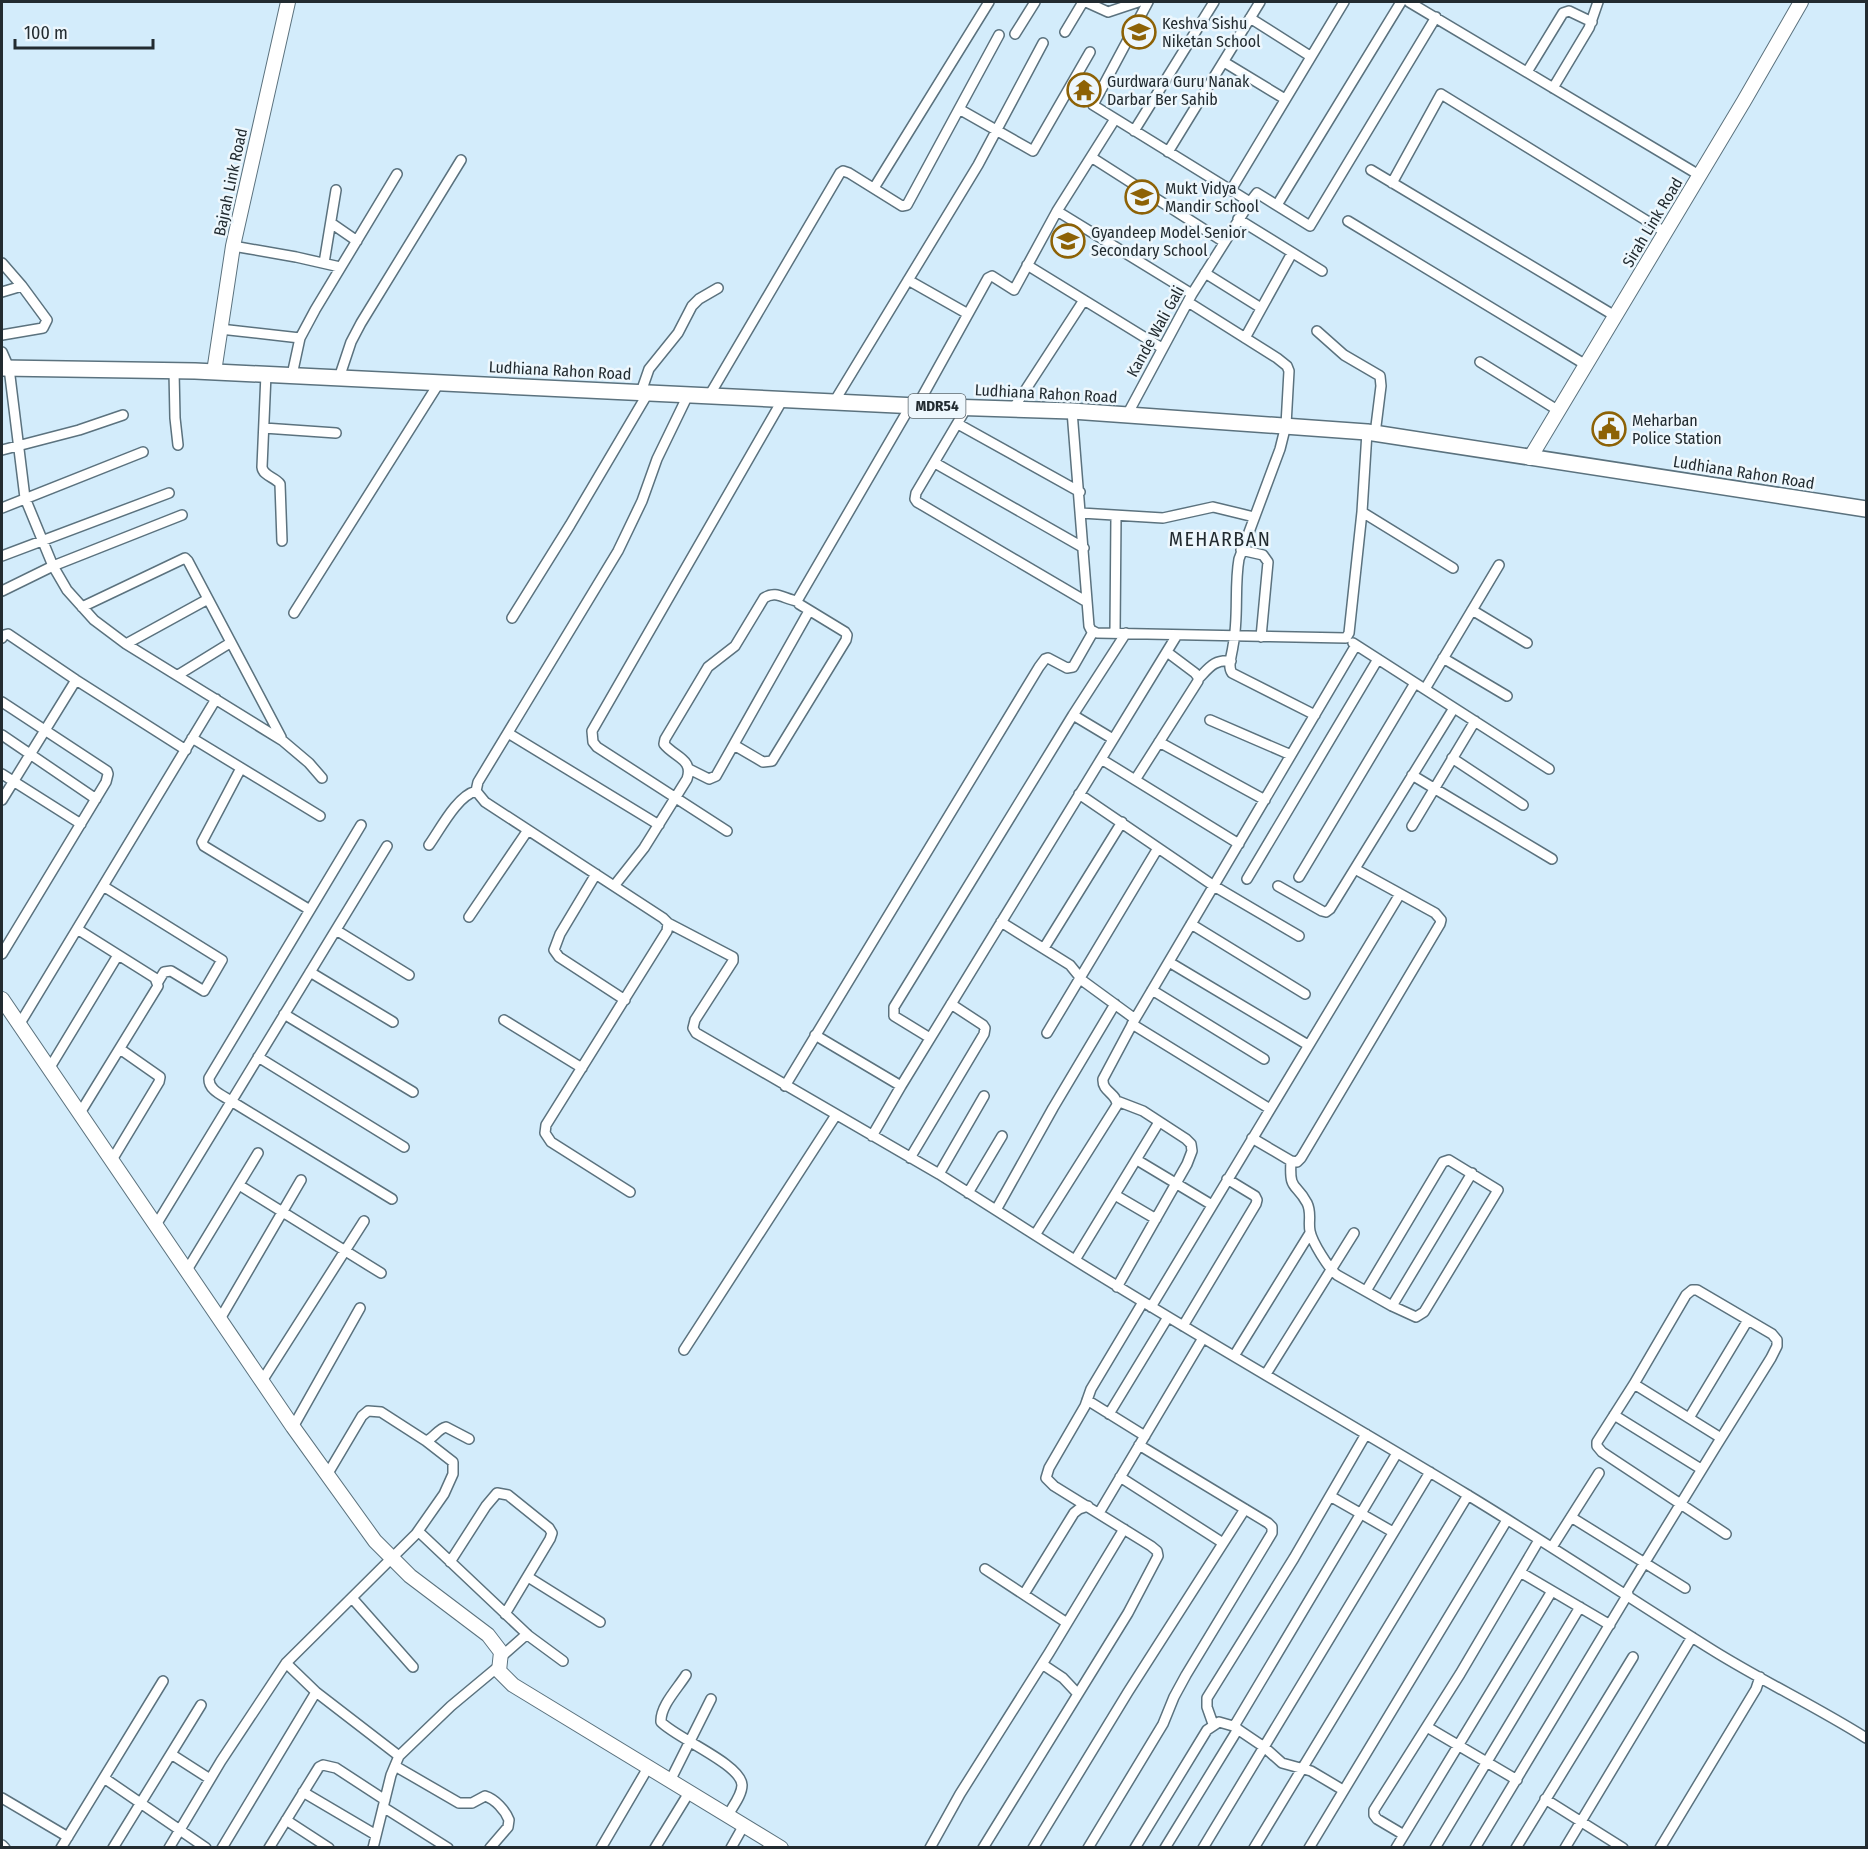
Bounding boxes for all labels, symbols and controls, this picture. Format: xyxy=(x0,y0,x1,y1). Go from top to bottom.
scale bar xyxy=(15,12,153,50)
school or university icon: Keshva Sishu Niketan School xyxy=(1121,14,1157,50)
place label: Keshva Sishu Niketan School xyxy=(1162,14,1260,51)
text: 100 m xyxy=(24,22,68,44)
temple icon: Gurdwara Guru Nanak Darbar Ber Sahib xyxy=(1066,72,1102,108)
place label: Gurdwara Guru Nanak Darbar Ber Sahib xyxy=(1107,72,1250,109)
street label: Bajrah Link Road xyxy=(210,127,251,238)
street label: Sirah Link Road xyxy=(1618,174,1687,270)
school or university icon: Mukt Vidya Mandir School xyxy=(1124,179,1160,215)
place label: Mukt Vidya Mandir School xyxy=(1165,179,1259,216)
school or university icon: Gyandeep Model Senior Secondary School xyxy=(1050,223,1086,259)
place label: Gyandeep Model Senior Secondary School xyxy=(1091,223,1247,260)
street label: Kande Wali Gali xyxy=(1123,282,1188,380)
street label: Ludhiana Rahon Road xyxy=(488,357,632,384)
street label: Ludhiana Rahon Road xyxy=(974,380,1118,407)
road number: MDR54 xyxy=(908,394,966,418)
public building icon: Meharban Police Station xyxy=(1591,411,1627,447)
place label: Meharban Police Station xyxy=(1632,411,1722,448)
street label: Ludhiana Rahon Road xyxy=(1672,452,1816,493)
district label: MEHARBAN xyxy=(1169,527,1271,551)

